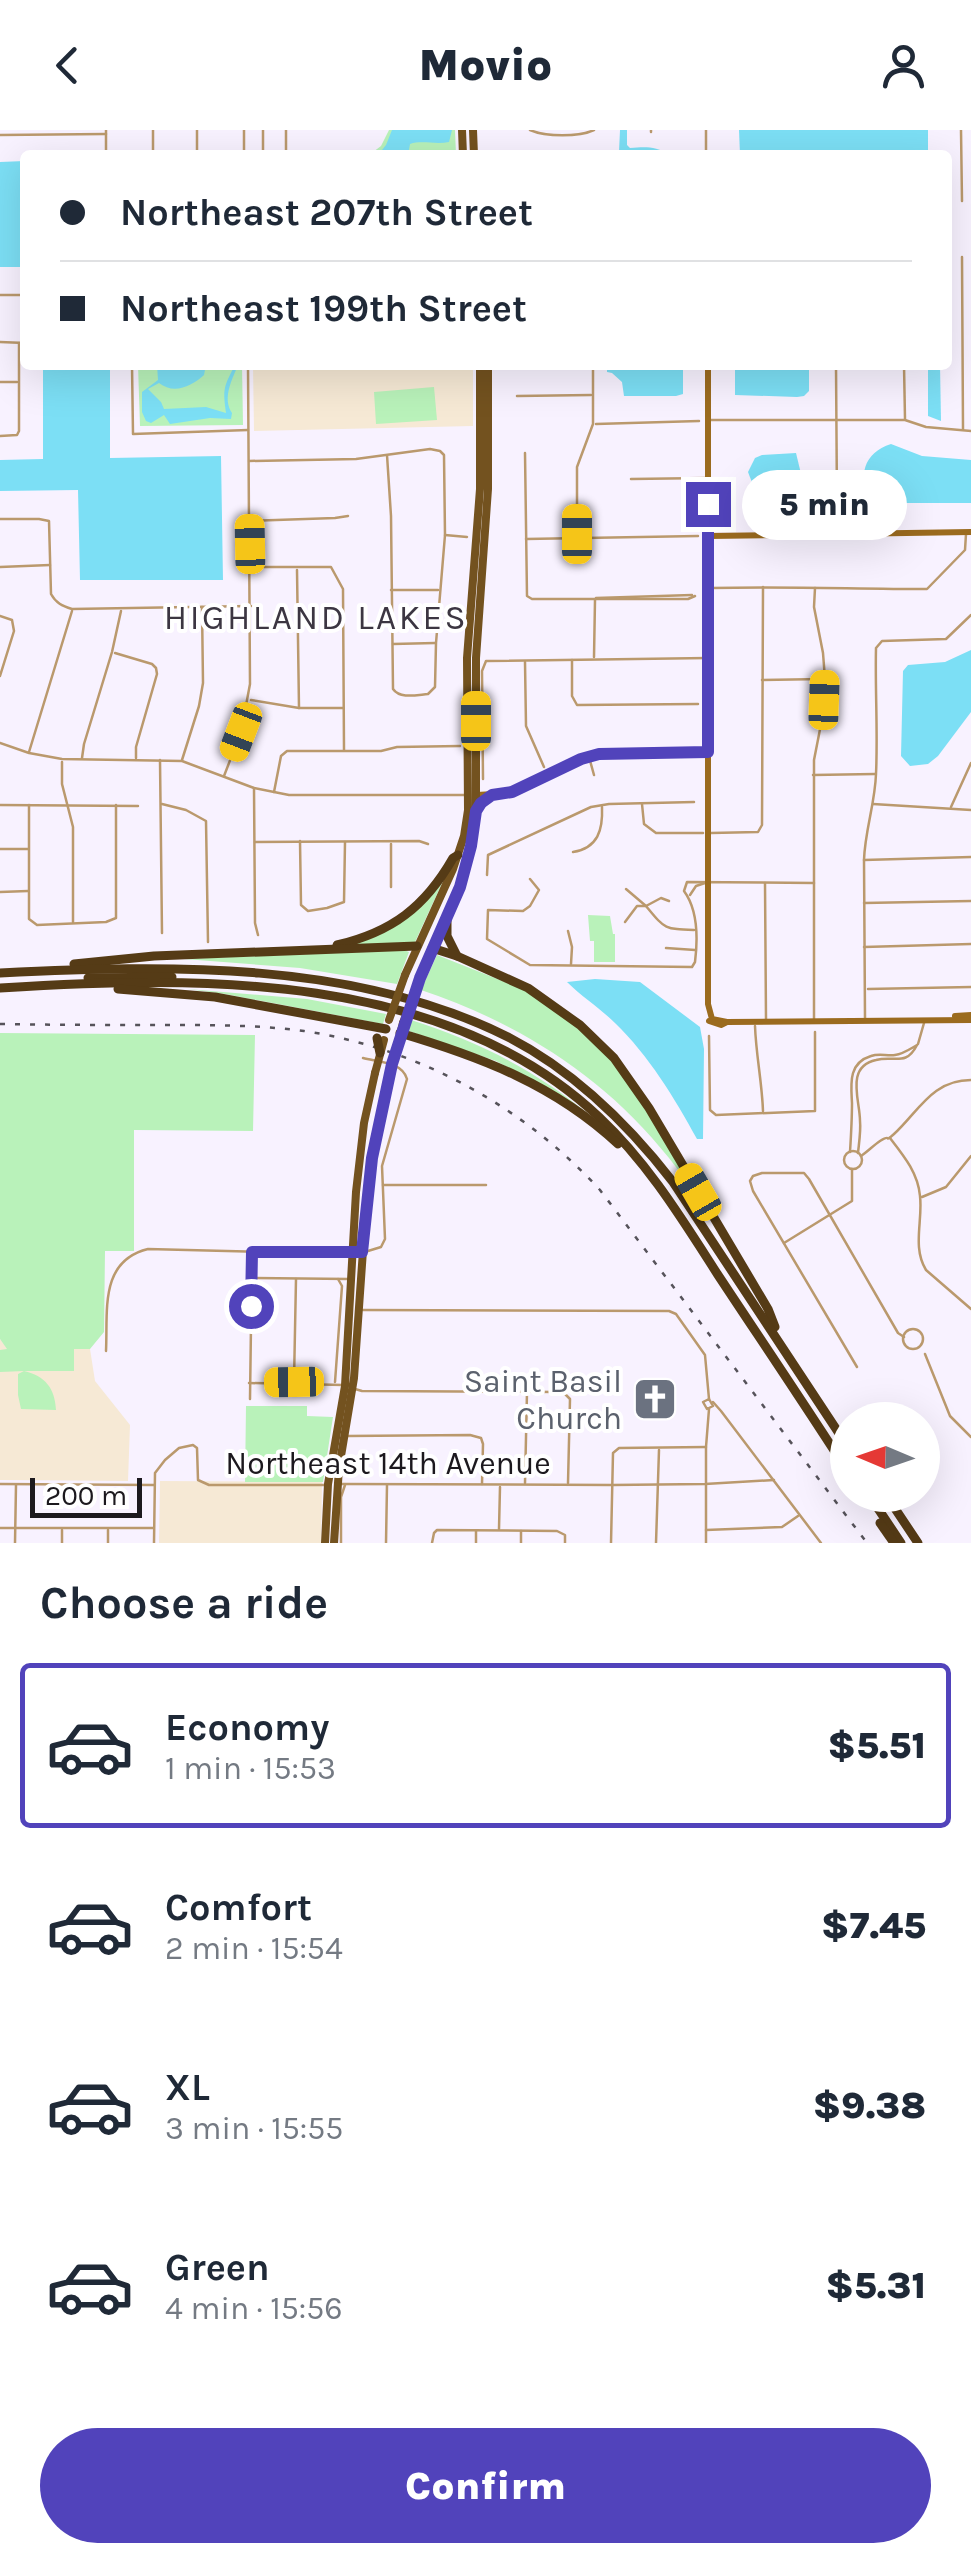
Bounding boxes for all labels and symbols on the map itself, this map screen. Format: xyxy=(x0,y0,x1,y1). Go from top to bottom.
callout: 5 min xyxy=(743,469,908,539)
route end xyxy=(686,482,731,527)
car xyxy=(562,504,592,564)
car xyxy=(234,514,266,574)
district label: HIGHLAND LAKES xyxy=(164,597,468,638)
car xyxy=(808,669,840,731)
car xyxy=(461,691,491,751)
car xyxy=(216,699,266,765)
car xyxy=(670,1159,726,1225)
route start xyxy=(229,1284,274,1329)
place label: Saint Basil Church xyxy=(464,1363,622,1437)
car xyxy=(264,1366,324,1398)
church icon: Saint Basil Church xyxy=(632,1376,678,1422)
north arrow xyxy=(830,1402,940,1512)
street label: Northeast 14th Avenue xyxy=(225,1445,551,1482)
scale bar xyxy=(30,1473,142,1518)

